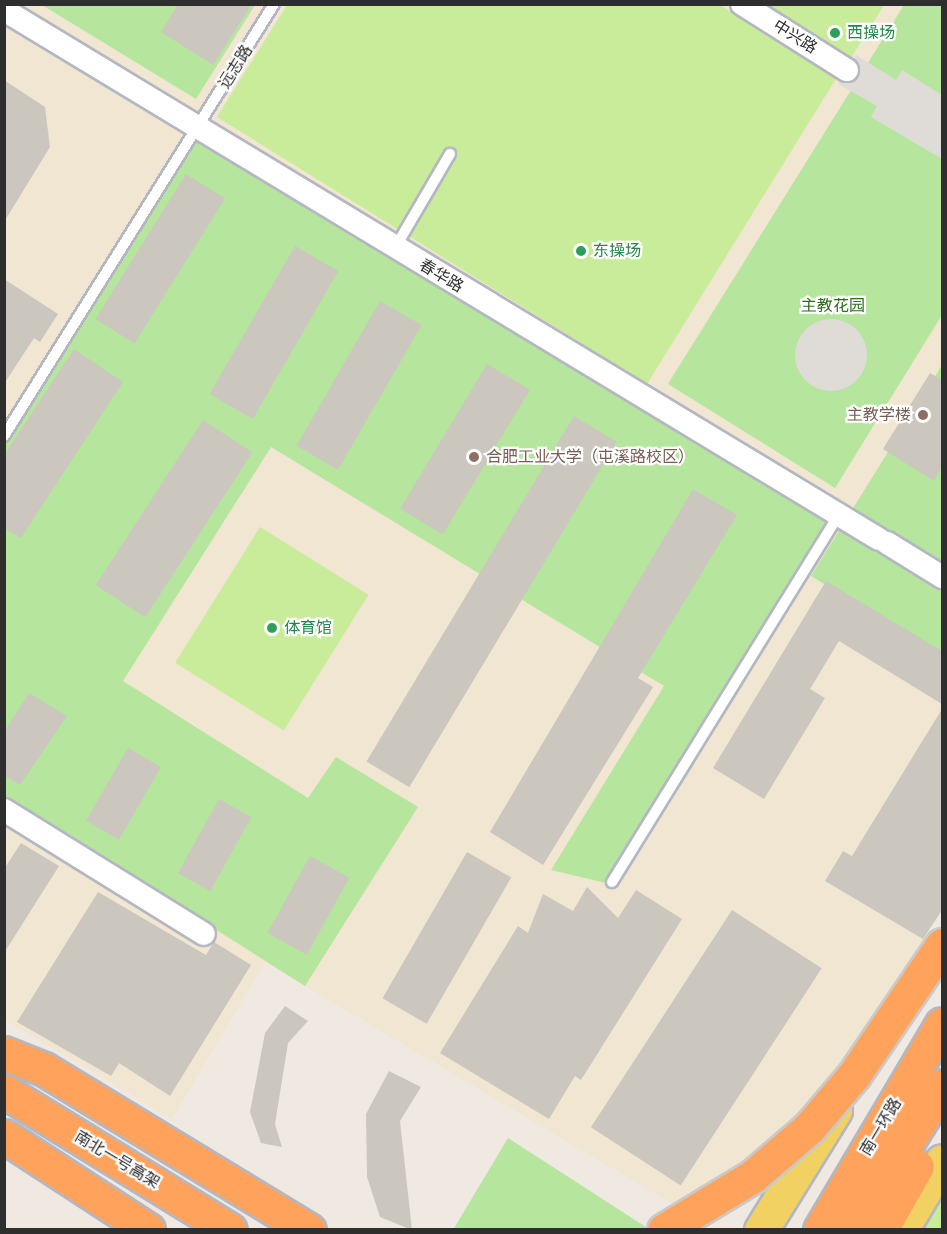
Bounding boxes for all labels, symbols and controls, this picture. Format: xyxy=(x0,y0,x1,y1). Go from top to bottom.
street label: 中兴路 xyxy=(770,16,820,58)
place label: 西操场 xyxy=(847,23,895,43)
marker: 西操场 xyxy=(828,26,842,40)
street label: 远志路 xyxy=(215,42,257,92)
place label: 东操场 xyxy=(593,241,641,261)
marker: 东操场 xyxy=(574,244,588,258)
street label: 春华路 xyxy=(415,255,467,297)
park label: 主教花园 xyxy=(801,296,865,316)
place label: 主教学楼 xyxy=(847,405,911,425)
marker: 主教学楼 xyxy=(916,408,930,422)
place label: 合肥工业大学（屯溪路校区） xyxy=(486,447,694,467)
marker: 合肥工业大学（屯溪路校区） xyxy=(467,450,481,464)
place label: 体育馆 xyxy=(284,618,332,638)
marker: 体育馆 xyxy=(265,621,279,635)
street label: 南一环路 xyxy=(856,1095,906,1159)
street label: 南北一号高架 xyxy=(71,1127,163,1193)

